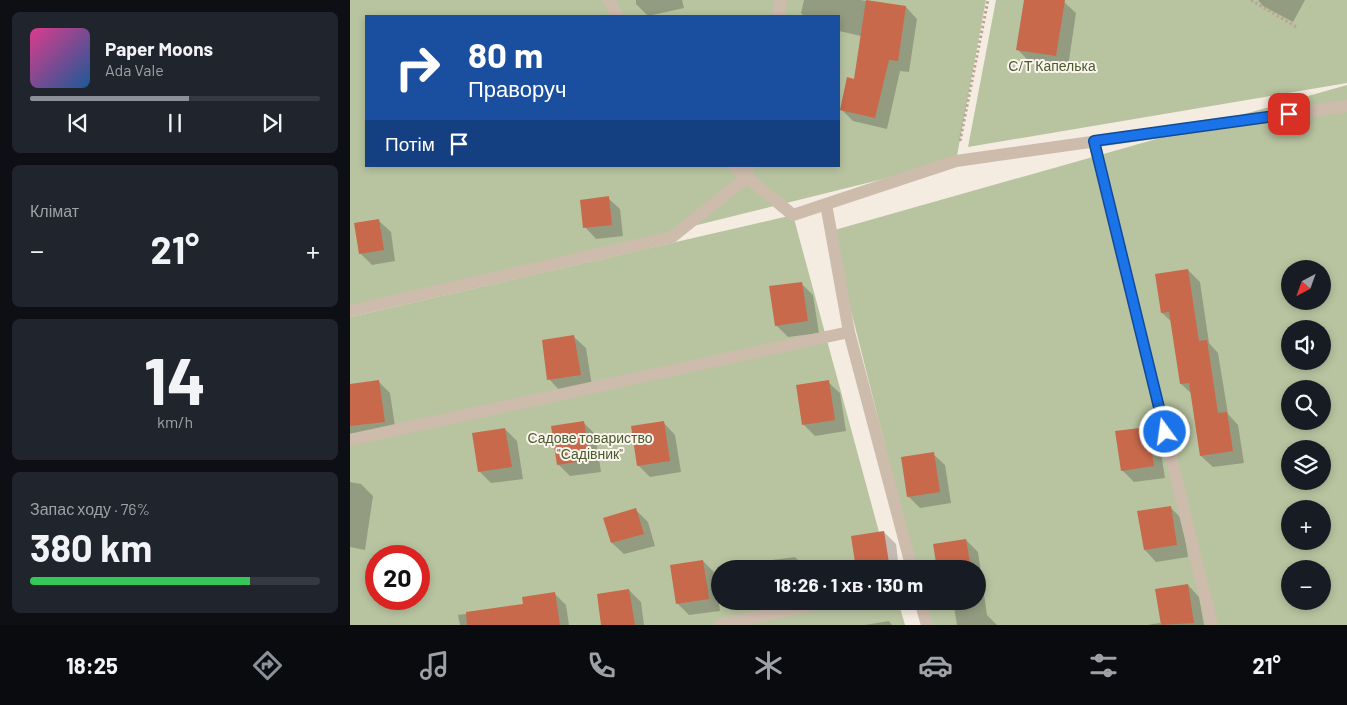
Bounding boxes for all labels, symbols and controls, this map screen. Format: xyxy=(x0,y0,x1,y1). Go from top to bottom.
text: 80 m xyxy=(468,33,543,75)
icon: right xyxy=(385,35,450,100)
text: Paper Moons xyxy=(105,37,213,60)
park label: С/Т Капелька xyxy=(1008,57,1096,74)
text: Ada Vale xyxy=(105,60,164,79)
text: Праворуч xyxy=(468,75,566,101)
pin xyxy=(1268,93,1310,135)
icon: arrive xyxy=(1275,100,1303,128)
icon: previous xyxy=(64,109,92,137)
icon: pause xyxy=(161,109,189,137)
icon: next xyxy=(258,109,286,137)
icon: arrive xyxy=(445,130,473,158)
text: Потім xyxy=(385,132,435,155)
text: Клімат xyxy=(30,201,79,220)
text: 21° xyxy=(151,226,199,272)
text: − xyxy=(30,233,44,267)
text: + xyxy=(306,233,320,267)
north arrow xyxy=(1281,260,1331,310)
map controls xyxy=(1281,260,1331,610)
button: sound xyxy=(1281,320,1331,370)
text: 14 xyxy=(144,340,206,418)
button: search xyxy=(1281,380,1331,430)
position arrow xyxy=(1138,405,1190,457)
text: km/h xyxy=(157,412,193,431)
park label: Садове товариство "Садівник" xyxy=(527,429,653,462)
button: layers xyxy=(1281,440,1331,490)
text: Запас ходу · 76% xyxy=(30,499,150,518)
button: + xyxy=(1281,500,1331,550)
text: 380 km xyxy=(30,524,152,570)
speed limit sign: 20 xyxy=(365,545,430,610)
button: − xyxy=(1281,560,1331,610)
text: 18:26 · 1 хв · 130 m xyxy=(774,573,923,596)
icon: directions xyxy=(250,648,285,683)
icon: music xyxy=(417,648,452,683)
icon: phone xyxy=(584,648,619,683)
icon: climate xyxy=(751,648,786,683)
icon: car xyxy=(918,648,953,683)
icon: filters xyxy=(1086,648,1121,683)
text: 18:25 xyxy=(66,652,118,678)
text: 21° xyxy=(1253,652,1281,678)

